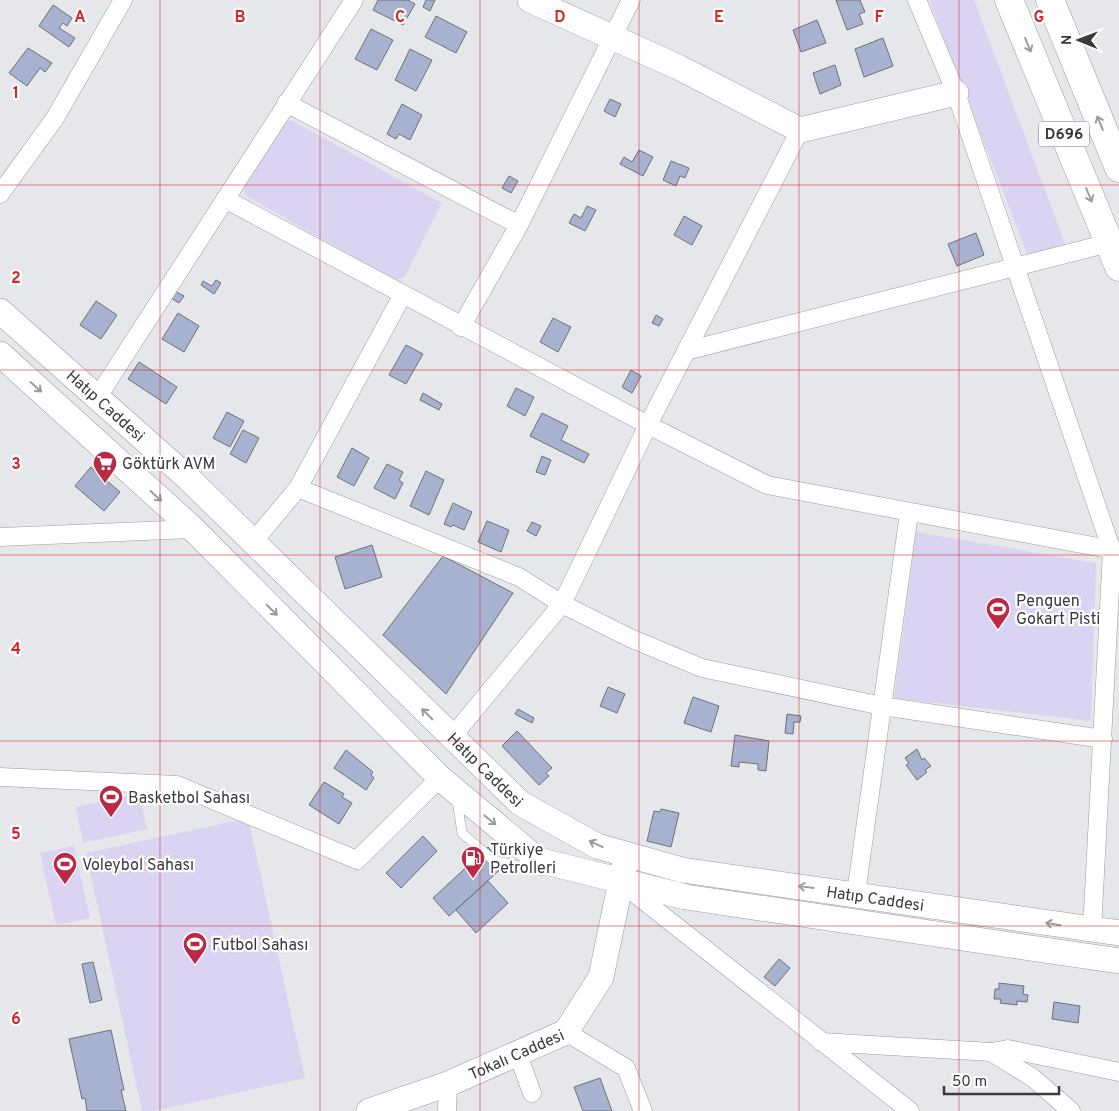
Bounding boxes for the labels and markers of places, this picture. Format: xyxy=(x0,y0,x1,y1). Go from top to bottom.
supermarket icon: Göktürk AVM xyxy=(92,450,118,484)
place label: Göktürk AVM xyxy=(122,455,216,475)
place label: Penguen Gokart Pisti xyxy=(1016,592,1100,630)
sports icon: Penguen Gokart Pisti xyxy=(985,596,1011,630)
sports icon: Basketbol Sahası xyxy=(98,784,124,818)
place label: Basketbol Sahası xyxy=(128,789,250,809)
place label: Türkiye Petrolleri xyxy=(490,841,556,879)
fuel station icon: Türkiye Petrolleri xyxy=(460,845,486,879)
sports icon: Voleybol Sahası xyxy=(52,851,78,885)
place label: Voleybol Sahası xyxy=(82,856,194,876)
sports icon: Futbol Sahası xyxy=(182,931,208,965)
place label: Futbol Sahası xyxy=(212,936,308,956)

